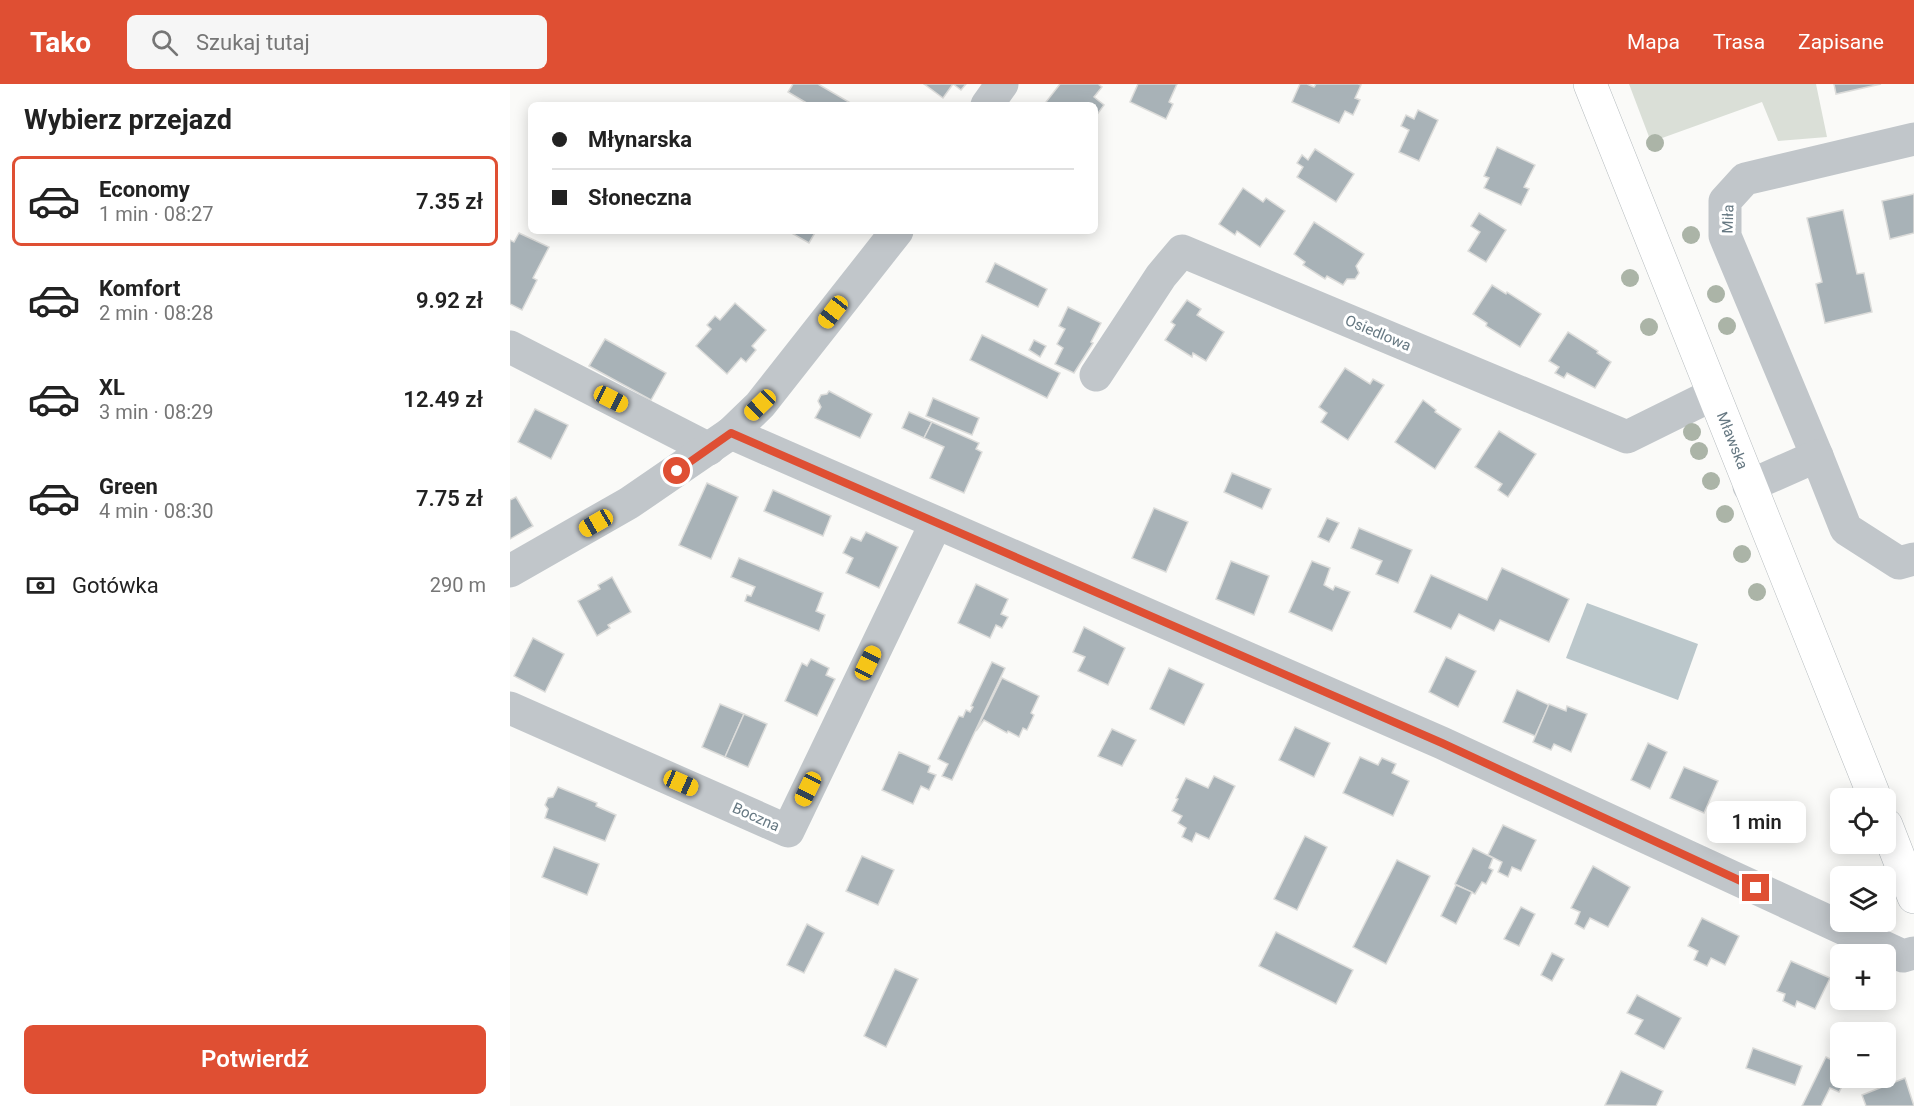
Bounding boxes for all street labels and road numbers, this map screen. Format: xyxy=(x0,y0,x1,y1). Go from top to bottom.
street label: Miła xyxy=(1718,204,1738,234)
street label: Osiedlowa xyxy=(1342,311,1414,355)
street label: Mławska xyxy=(1713,409,1752,472)
street label: Boczna xyxy=(730,799,782,835)

